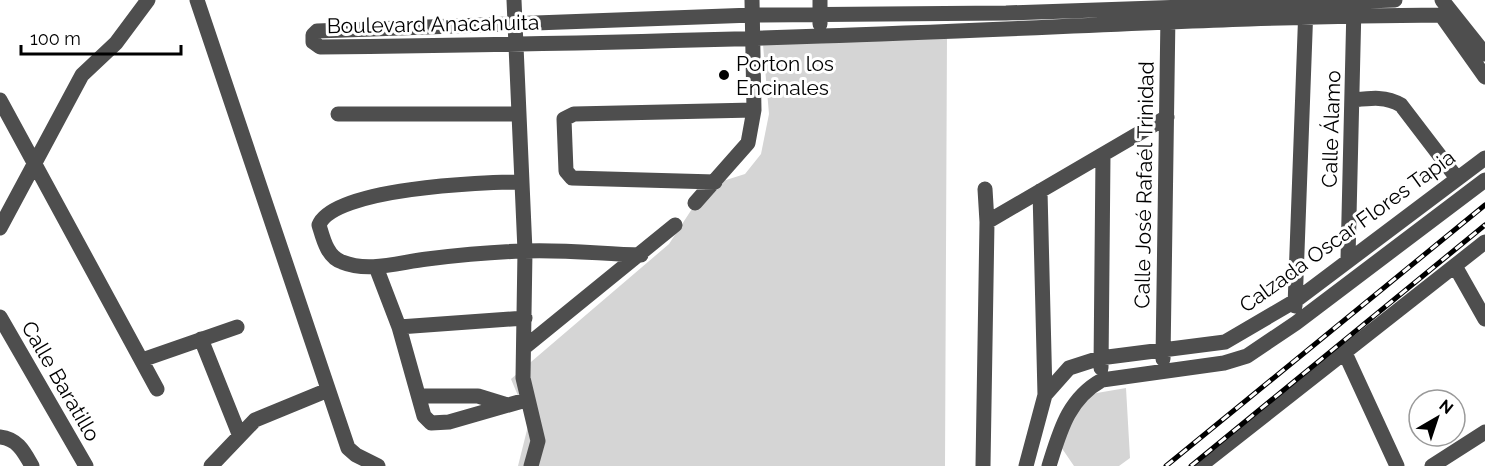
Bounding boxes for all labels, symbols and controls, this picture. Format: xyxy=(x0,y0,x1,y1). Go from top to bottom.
street label: Boulevard Anacahuita xyxy=(327,10,539,38)
scale bar xyxy=(21,18,182,56)
text: 100 m xyxy=(30,28,81,49)
place label: Porton los Encinales xyxy=(736,51,834,100)
street label: Calle José Rafaél Trinidad xyxy=(1129,61,1159,309)
marker: Porton los Encinales xyxy=(717,68,731,82)
street label: Calle Álamo xyxy=(1316,70,1346,188)
street label: Calzada Oscar Flores Tapia xyxy=(1234,144,1460,318)
street label: Calle Baratillo xyxy=(17,316,105,446)
north arrow xyxy=(1407,388,1467,448)
text: N xyxy=(1435,396,1457,418)

